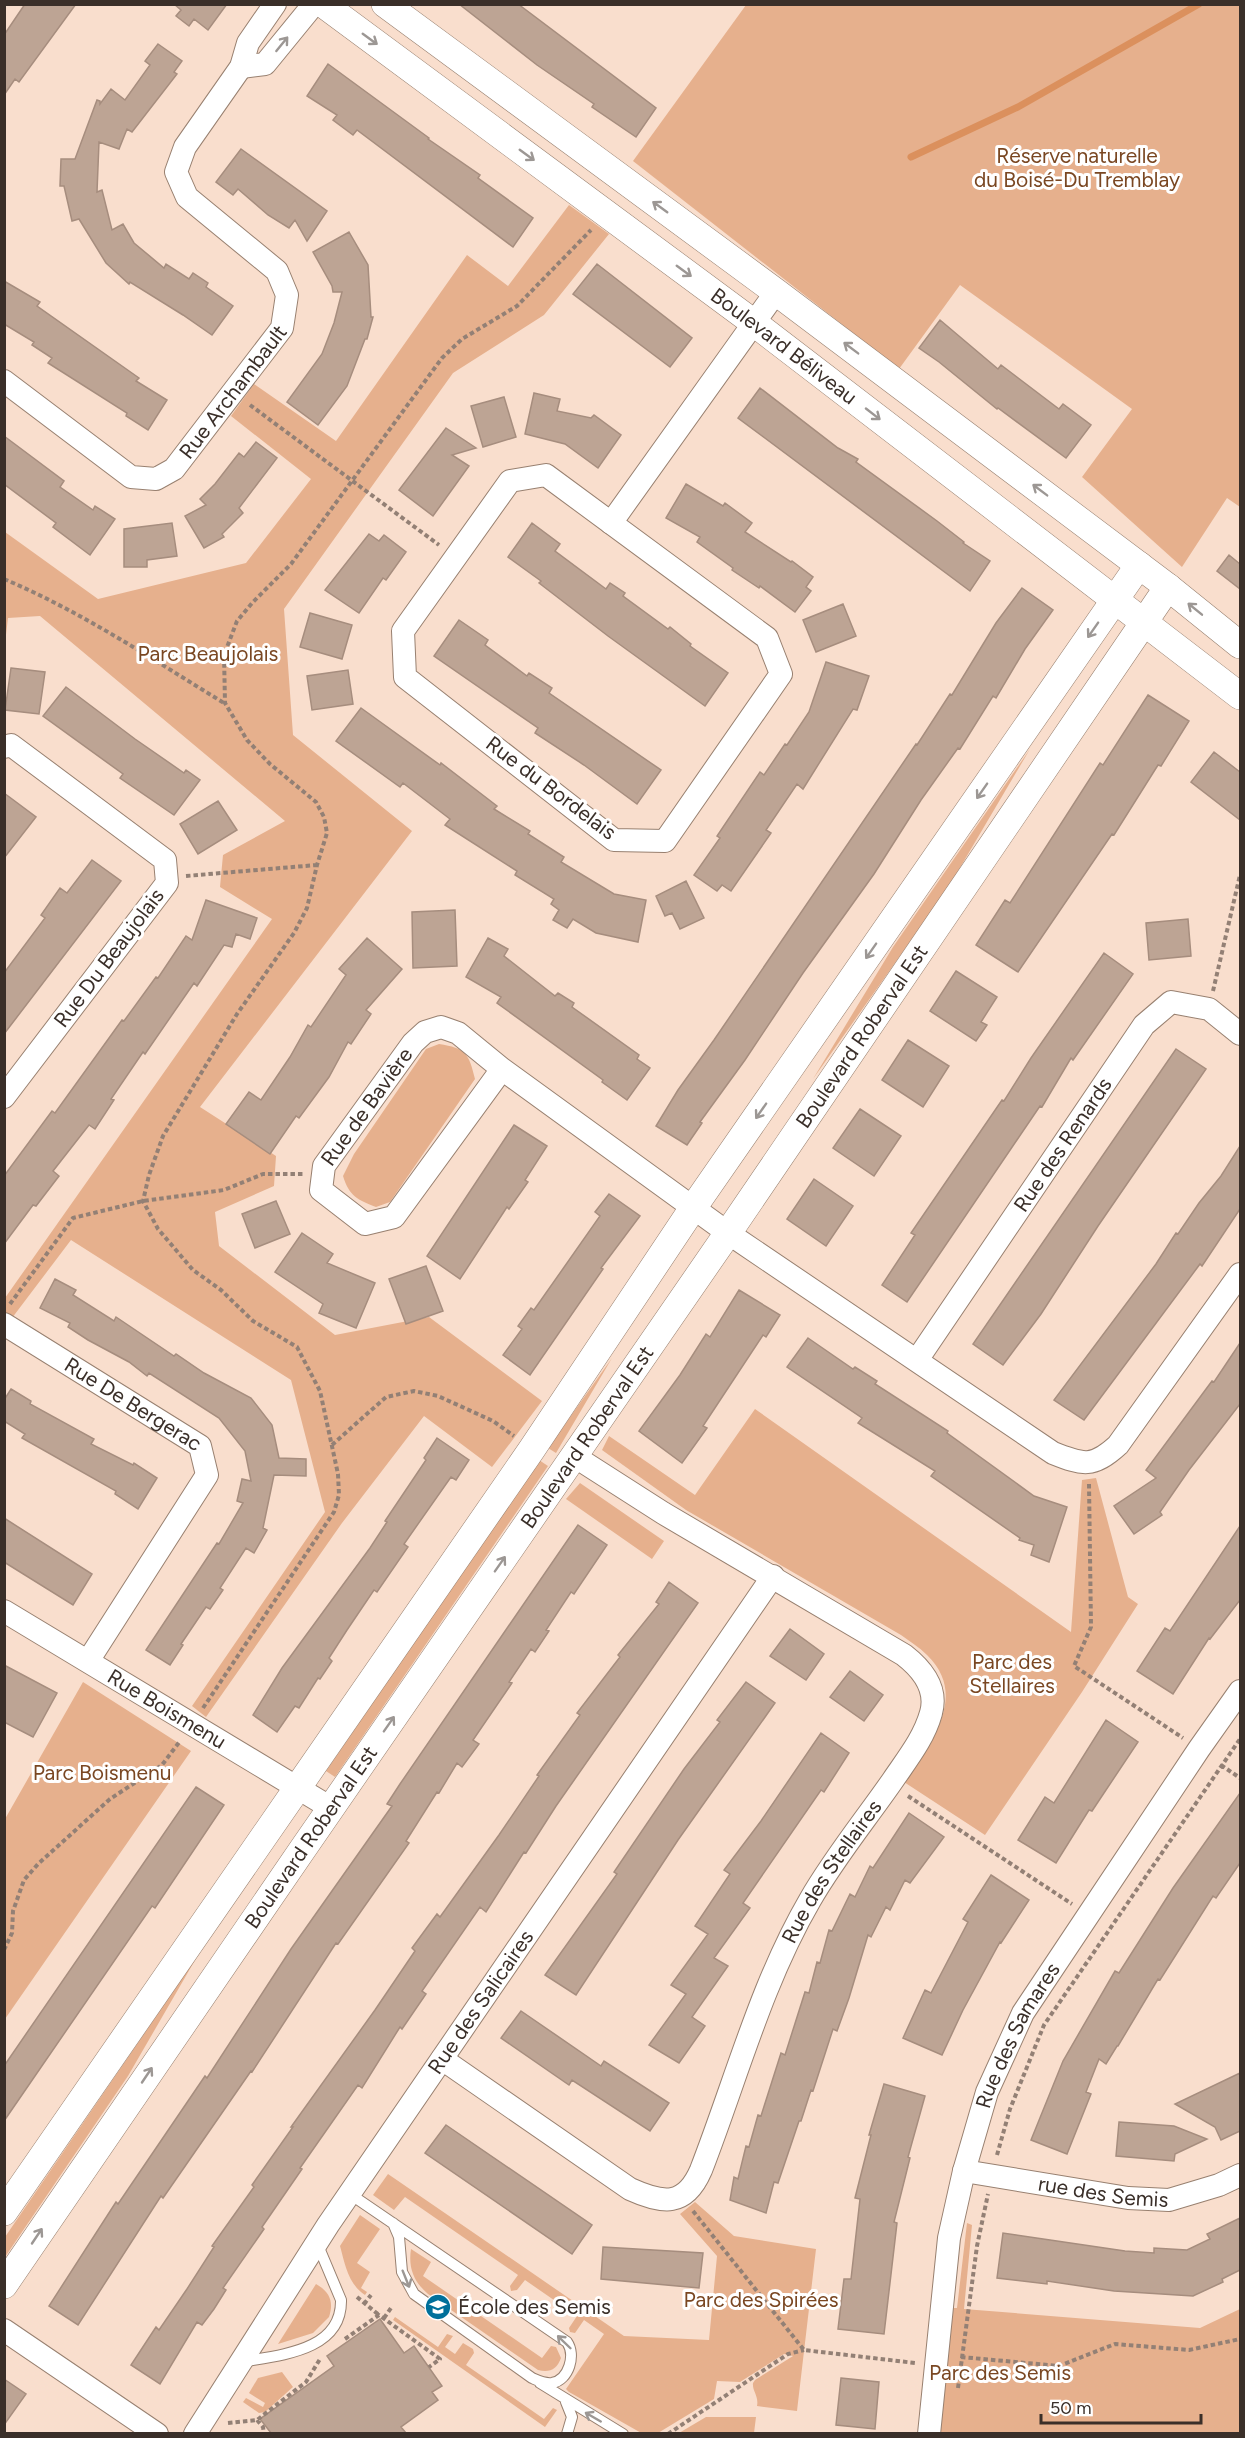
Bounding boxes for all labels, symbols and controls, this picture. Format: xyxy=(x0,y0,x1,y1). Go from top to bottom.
one-way arrow xyxy=(362,33,378,46)
one-way arrow xyxy=(275,36,288,52)
park label: Réserve naturelle du Boisé-Du Tremblay xyxy=(974,143,1180,192)
one-way arrow xyxy=(518,149,534,161)
one-way arrow xyxy=(652,201,668,213)
one-way arrow xyxy=(675,265,691,277)
street label: Boulevard Béliveau xyxy=(706,282,862,409)
street label: Rue Archambault xyxy=(174,320,292,463)
one-way arrow xyxy=(843,341,859,354)
one-way arrow xyxy=(865,407,881,420)
one-way arrow xyxy=(1032,484,1048,497)
one-way arrow xyxy=(1187,602,1203,615)
one-way arrow xyxy=(1087,622,1099,638)
park label: Parc Beaujolais xyxy=(138,641,278,666)
street label: Rue du Bordelais xyxy=(481,730,621,845)
one-way arrow xyxy=(976,782,988,798)
street label: Rue Du Beaujolais xyxy=(48,883,169,1032)
street label: Boulevard Roberval Est xyxy=(790,940,933,1132)
one-way arrow xyxy=(865,942,877,959)
street label: Rue de Bavière xyxy=(315,1042,418,1170)
street label: Rue des Renards xyxy=(1008,1073,1117,1216)
one-way arrow xyxy=(754,1103,767,1120)
street label: Boulevard Roberval Est xyxy=(515,1341,658,1533)
street label: Rue De Bergerac xyxy=(60,1352,207,1456)
one-way arrow xyxy=(494,1556,506,1572)
park label: Parc des Stellaires xyxy=(969,1649,1055,1698)
street label: Rue Boismenu xyxy=(103,1663,231,1754)
one-way arrow xyxy=(383,1717,395,1733)
street label: Boulevard Roberval Est xyxy=(239,1741,382,1933)
park label: Parc Boismenu xyxy=(33,1760,171,1785)
street label: Rue des Stellaires xyxy=(776,1795,887,1947)
street label: Rue des Salicaires xyxy=(422,1925,538,2078)
street label: Rue des Samares xyxy=(970,1958,1065,2111)
one-way arrow xyxy=(141,2067,154,2084)
street label: rue des Semis xyxy=(1036,2170,1169,2212)
one-way arrow xyxy=(31,2228,44,2245)
one-way arrow xyxy=(401,2269,412,2287)
park label: Parc des Spirées xyxy=(683,2287,839,2312)
school or university icon: École des Semis xyxy=(423,2292,453,2322)
place label: École des Semis xyxy=(458,2294,611,2319)
one-way arrow xyxy=(556,2334,571,2349)
park label: Parc des Semis xyxy=(929,2360,1071,2385)
scale bar xyxy=(1041,2387,1202,2425)
text: 50 m xyxy=(1050,2397,1092,2419)
one-way arrow xyxy=(585,2410,602,2422)

